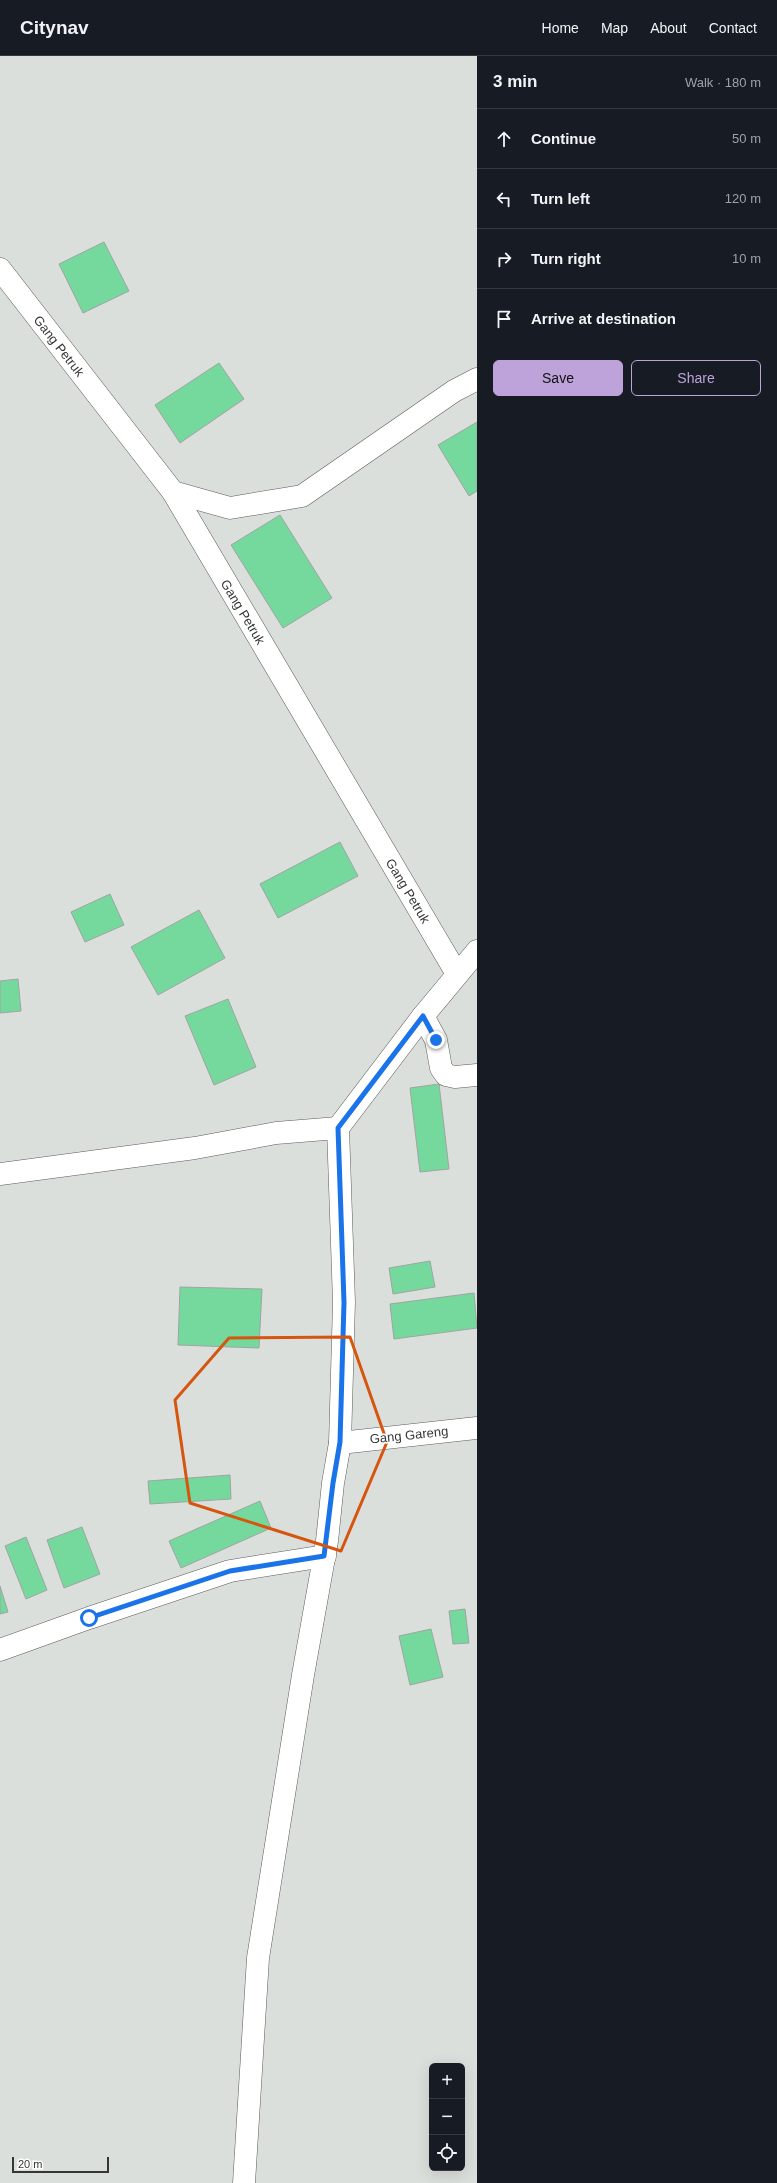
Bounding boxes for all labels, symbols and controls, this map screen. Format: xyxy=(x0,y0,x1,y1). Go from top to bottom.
text: Citynav xyxy=(20,17,89,38)
text: Home xyxy=(542,20,579,36)
text: Map xyxy=(601,20,628,36)
text: About xyxy=(650,20,687,36)
text: Contact xyxy=(709,20,757,36)
text: 3 min xyxy=(493,72,537,91)
text: Walk · 180 m xyxy=(685,75,761,90)
icon: ahead xyxy=(493,128,515,150)
text: Continue xyxy=(531,130,596,147)
text: 50 m xyxy=(732,131,761,146)
icon: left xyxy=(493,188,515,210)
text: Turn left xyxy=(531,190,590,207)
text: 120 m xyxy=(725,191,761,206)
icon: right xyxy=(493,248,515,270)
text: Turn right xyxy=(531,250,601,267)
text: 10 m xyxy=(732,251,761,266)
icon: arrive xyxy=(493,308,515,330)
text: Arrive at destination xyxy=(531,310,676,327)
street label: Gang Petruk xyxy=(31,313,88,380)
button: Save xyxy=(493,360,623,396)
button: Share xyxy=(631,360,761,396)
street label: Gang Petruk xyxy=(218,577,268,648)
street label: Gang Petruk xyxy=(383,856,433,927)
route end xyxy=(427,1031,445,1049)
street label: Gang Gareng xyxy=(369,1423,449,1447)
route start xyxy=(80,1609,98,1627)
map controls xyxy=(429,2063,465,2171)
button: + xyxy=(429,2063,465,2099)
button: − xyxy=(429,2099,465,2135)
button: locate xyxy=(429,2135,465,2171)
scale bar xyxy=(12,2155,109,2174)
text: 20 m xyxy=(18,2158,42,2170)

